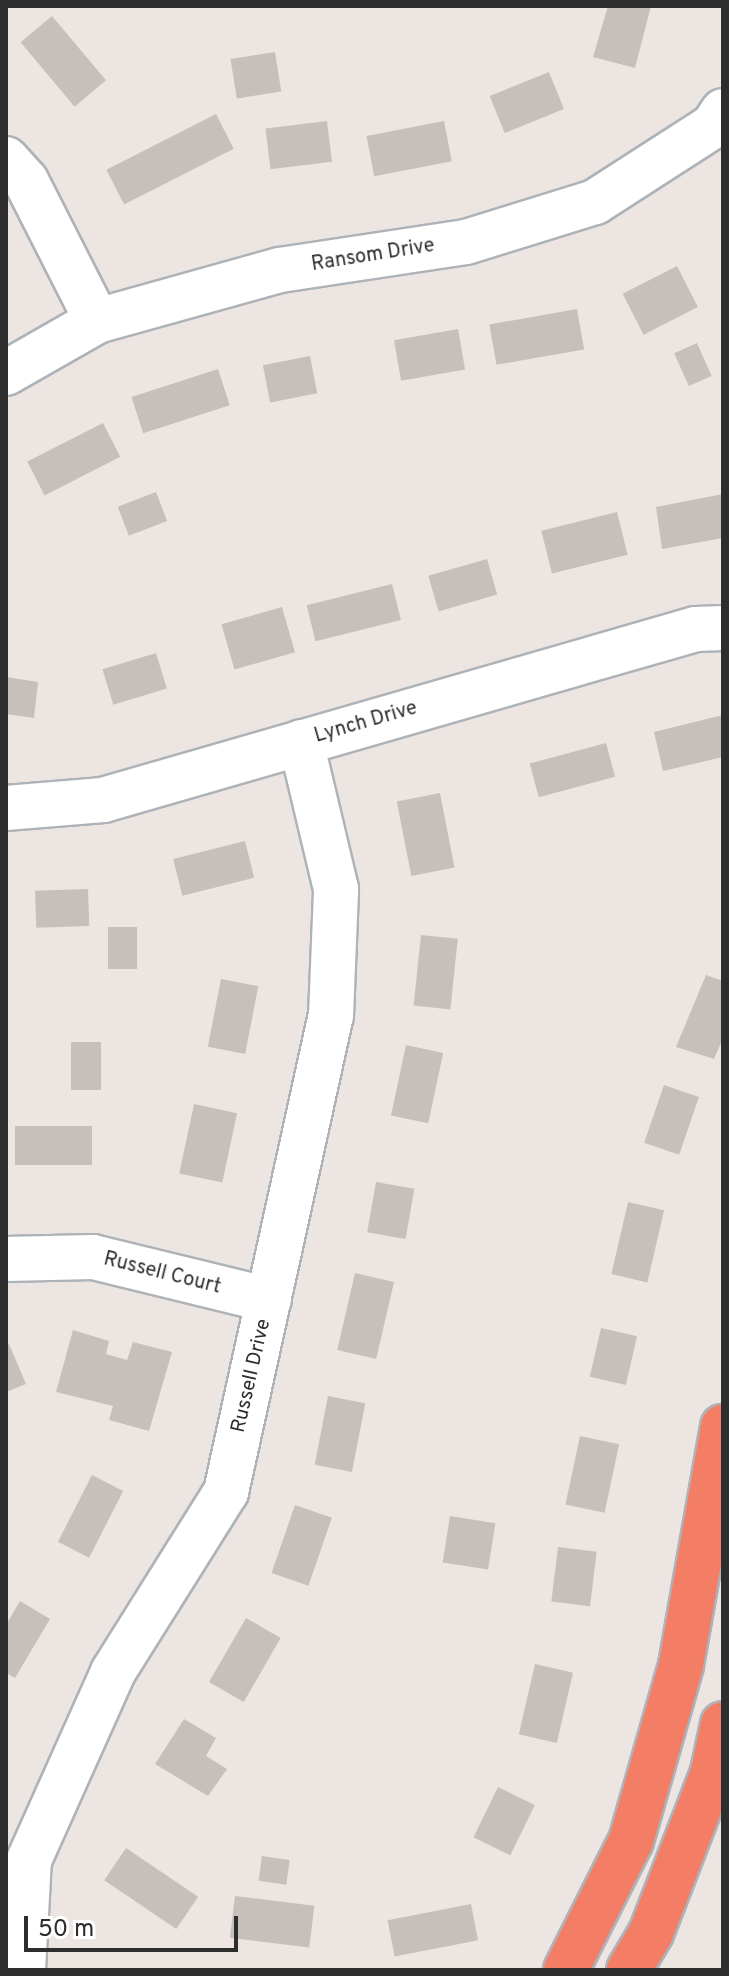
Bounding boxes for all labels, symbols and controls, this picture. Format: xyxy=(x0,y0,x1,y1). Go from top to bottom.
street label: Ransom Drive xyxy=(310,234,436,278)
street label: Lynch Drive xyxy=(312,697,420,749)
street label: Russell Court xyxy=(101,1248,223,1300)
street label: Russell Drive xyxy=(227,1317,277,1435)
scale bar xyxy=(28,1900,242,1950)
text: 50 m xyxy=(38,1915,94,1945)

